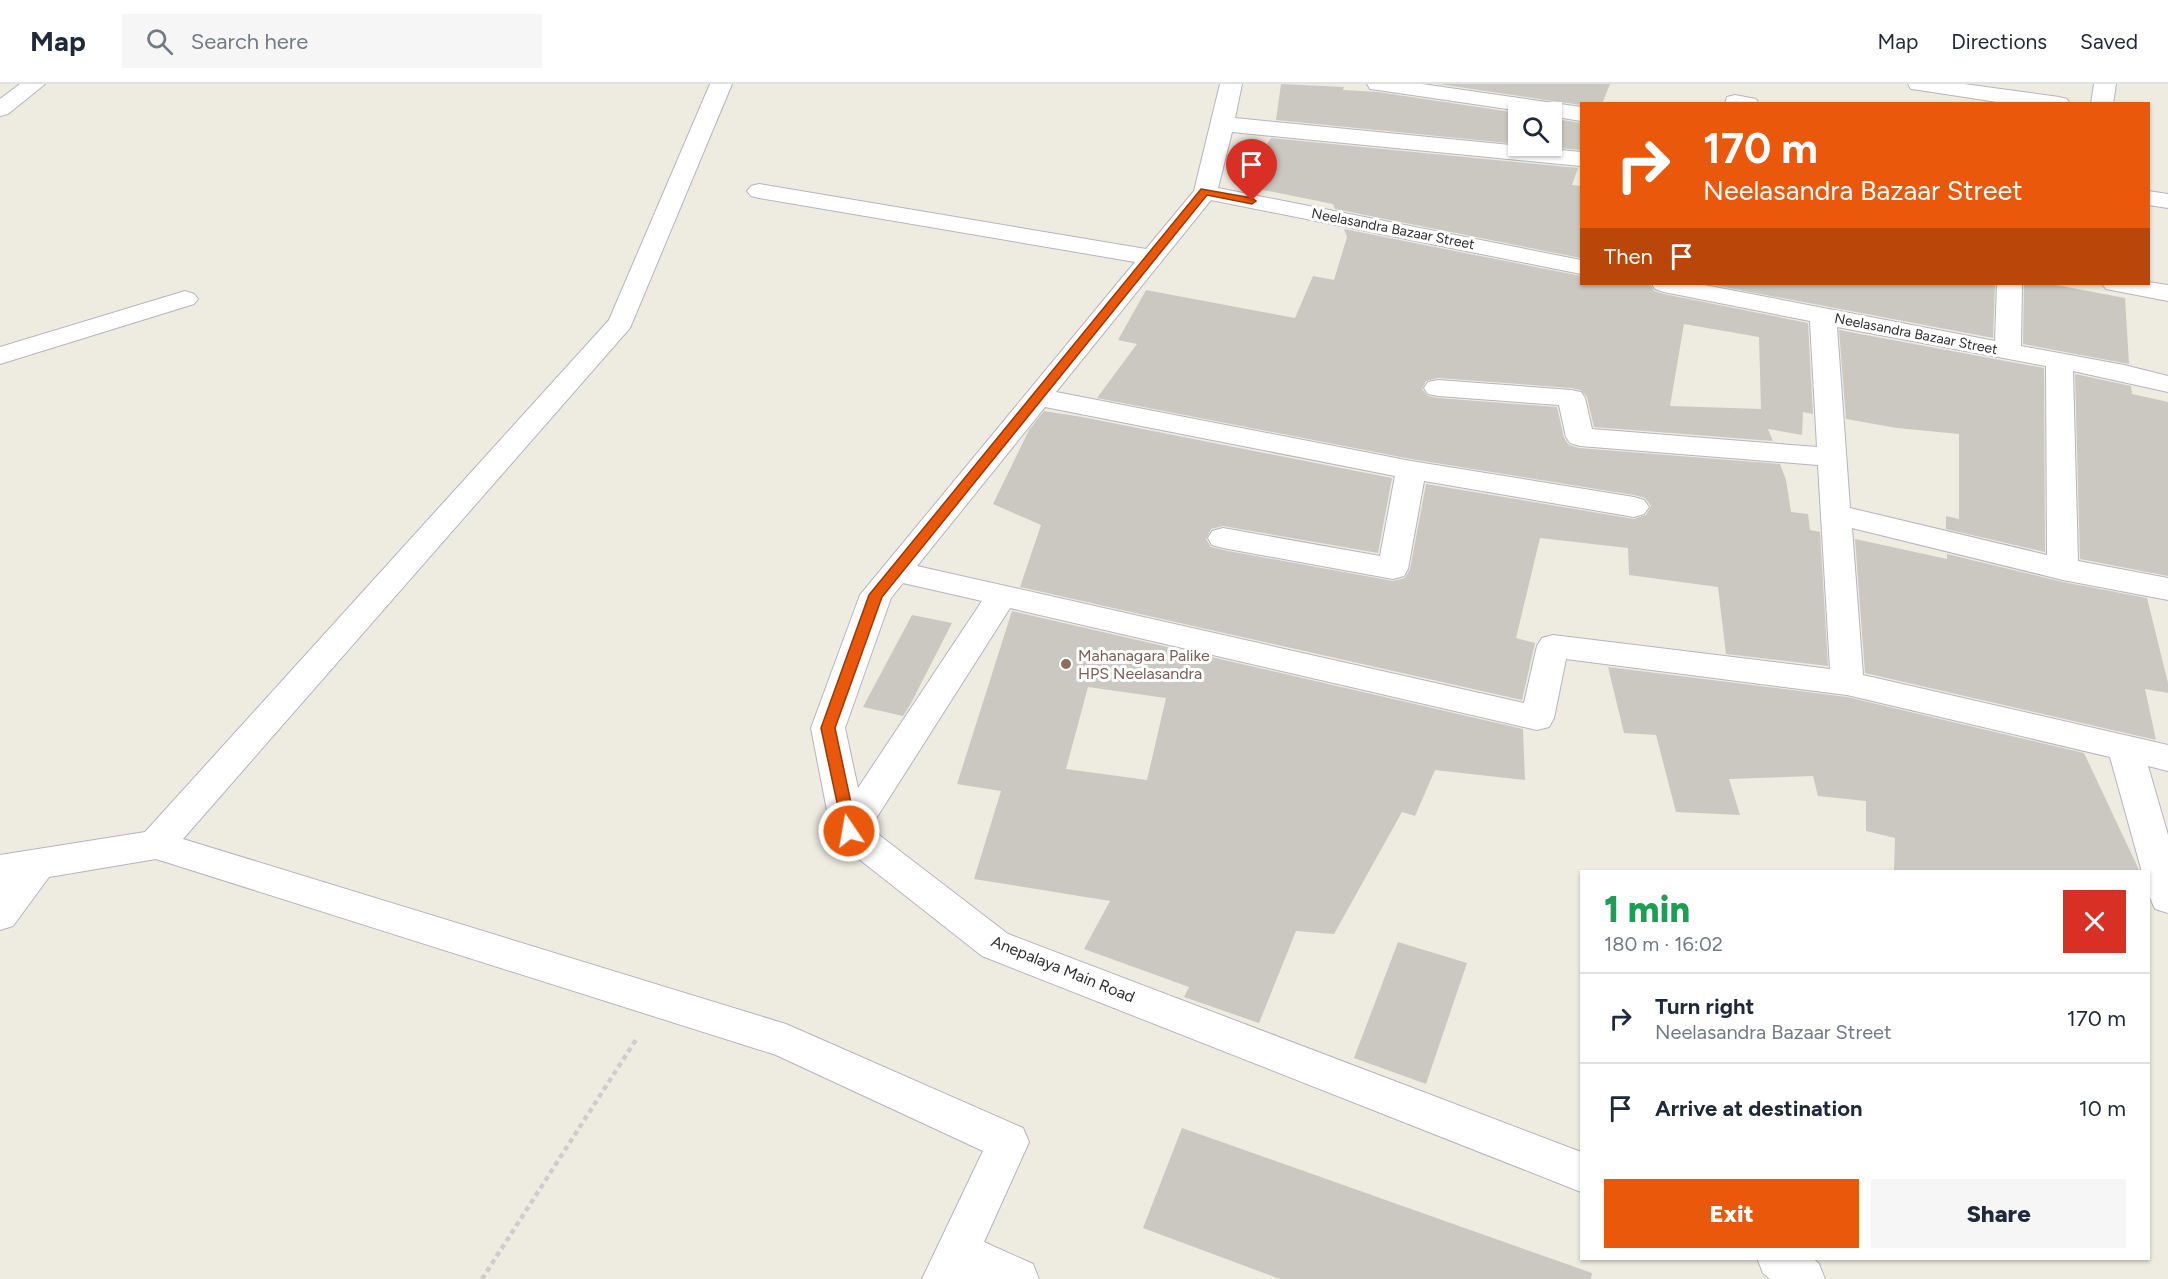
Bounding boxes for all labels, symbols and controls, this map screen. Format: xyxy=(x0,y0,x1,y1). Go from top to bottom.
search box xyxy=(122,14,542,68)
text: Map xyxy=(30,24,86,58)
icon: search xyxy=(143,25,176,58)
text: Search here xyxy=(191,28,308,55)
text: Map xyxy=(1877,29,1918,54)
text: Directions xyxy=(1951,29,2047,54)
text: Saved xyxy=(2080,29,2138,54)
map controls xyxy=(1508,102,1562,156)
button: search xyxy=(1508,102,1562,156)
text: 170 m xyxy=(1703,123,1818,174)
icon: right xyxy=(1604,126,1682,204)
pin xyxy=(1226,139,1277,201)
icon: arrive xyxy=(1235,148,1268,181)
text: Neelasandra Bazaar Street xyxy=(1703,174,2022,207)
street label: Neelasandra Bazaar Street xyxy=(1310,205,1476,253)
icon: arrive xyxy=(1665,240,1698,273)
text: Then xyxy=(1604,243,1653,270)
street label: Neelasandra Bazaar Street xyxy=(1833,310,1999,358)
place label: Mahanagara Palike HPS Neelasandra xyxy=(1078,646,1210,683)
marker: Mahanagara Palike HPS Neelasandra xyxy=(1059,657,1073,671)
position arrow xyxy=(817,799,881,863)
text: 1 min xyxy=(1604,888,1690,931)
button: close xyxy=(2063,890,2126,953)
street label: Anepalaya Main Road xyxy=(988,932,1138,1006)
text: 180 m · 16:02 xyxy=(1604,932,1723,956)
text: Turn right xyxy=(1655,993,1754,1020)
icon: right xyxy=(1604,1002,1637,1035)
text: 170 m xyxy=(2067,1005,2126,1032)
text: Neelasandra Bazaar Street xyxy=(1655,1020,1892,1044)
icon: arrive xyxy=(1604,1092,1637,1125)
text: Arrive at destination xyxy=(1655,1095,1863,1122)
text: 10 m xyxy=(2079,1095,2126,1122)
button: Exit xyxy=(1604,1179,1859,1248)
button: Share xyxy=(1871,1179,2126,1248)

